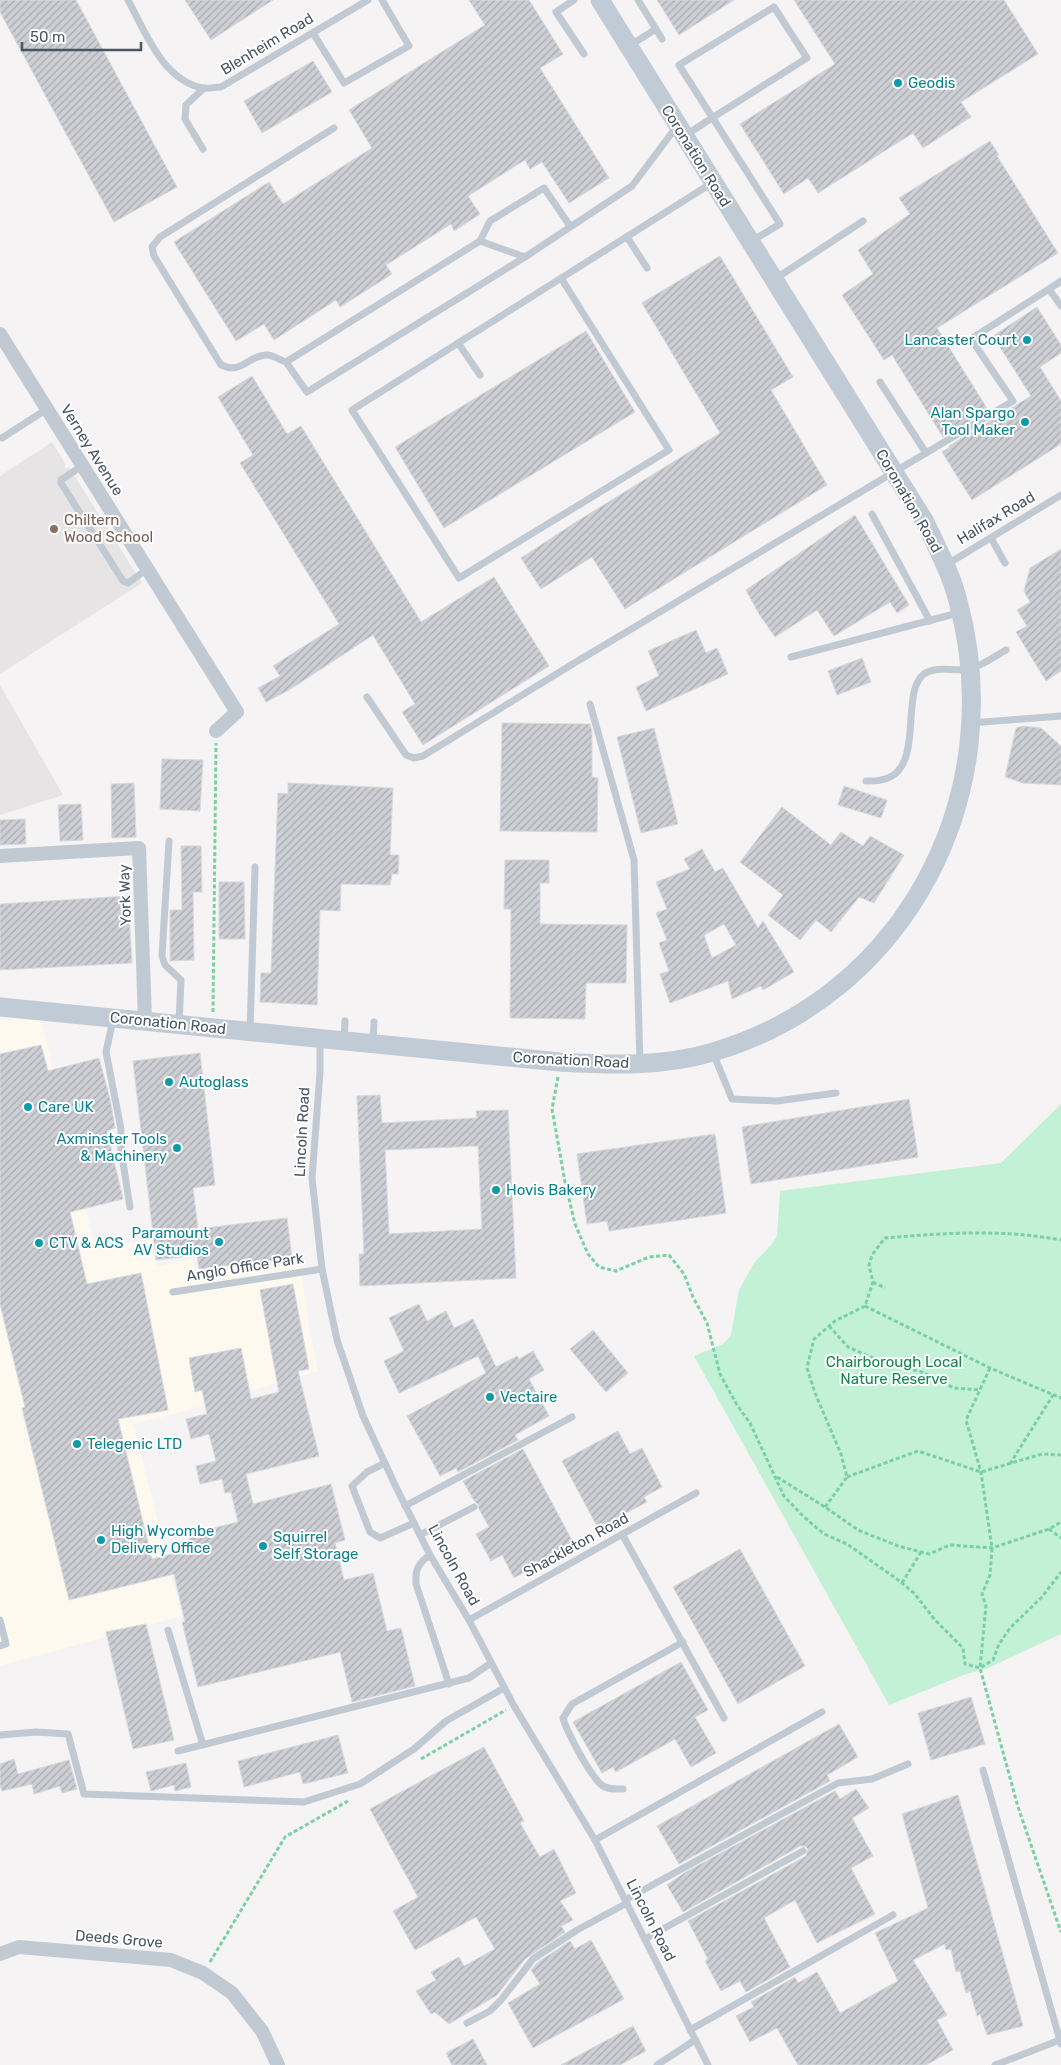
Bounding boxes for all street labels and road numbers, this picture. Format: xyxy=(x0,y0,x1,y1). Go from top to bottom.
street label: Blenheim Road xyxy=(217,9,317,79)
street label: Coronation Road xyxy=(658,102,734,210)
street label: Verney Avenue xyxy=(57,401,127,499)
street label: Coronation Road xyxy=(872,446,946,556)
street label: Halifax Road xyxy=(954,488,1038,548)
street label: York Way xyxy=(115,864,135,926)
street label: Coronation Road xyxy=(109,1008,227,1038)
street label: Coronation Road xyxy=(512,1048,630,1072)
street label: Lincoln Road xyxy=(291,1087,313,1177)
street label: Anglo Office Park xyxy=(185,1249,305,1285)
street label: Shackleton Road xyxy=(520,1509,632,1581)
street label: Lincoln Road xyxy=(424,1521,484,1609)
street label: Lincoln Road xyxy=(623,1876,679,1964)
street label: Deeds Grove xyxy=(74,1926,164,1952)

